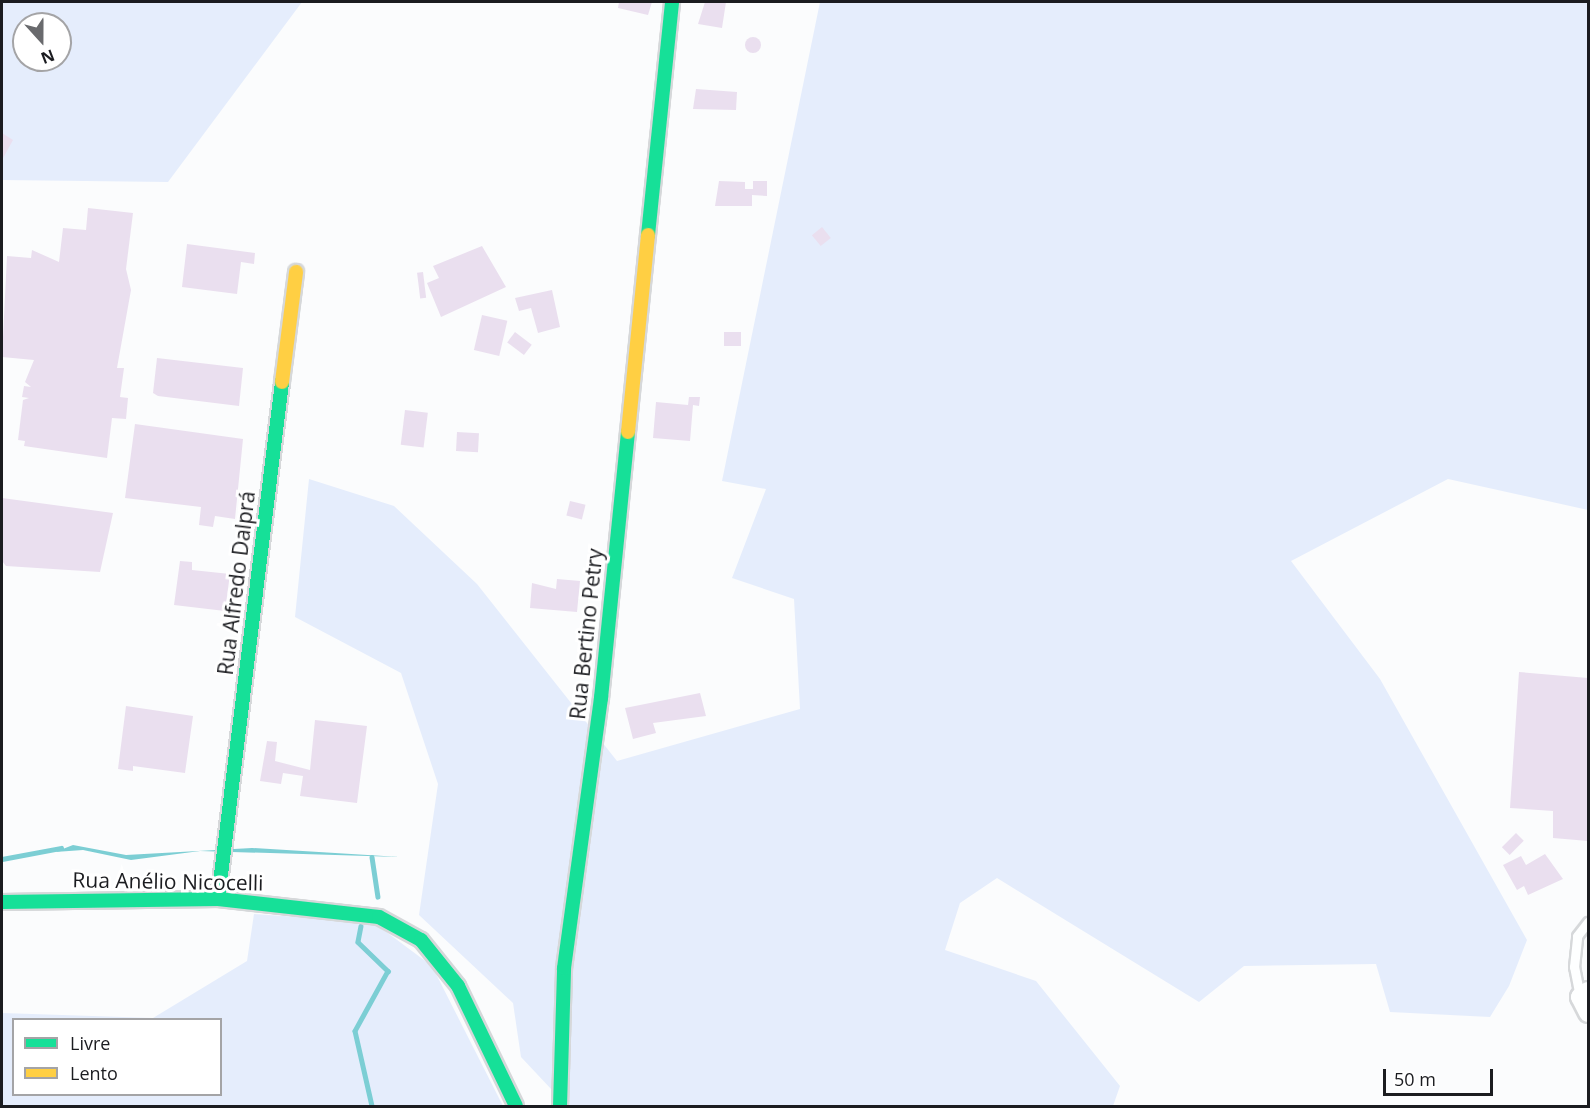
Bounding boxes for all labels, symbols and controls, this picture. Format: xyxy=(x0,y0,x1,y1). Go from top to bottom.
north arrow xyxy=(12,12,72,72)
text: N xyxy=(38,44,58,70)
street label: Rua Alfredo Dalprá xyxy=(212,490,260,676)
street label: Rua Bertino Petry xyxy=(564,547,608,721)
street label: Rua Anélio Nicocelli xyxy=(72,867,264,895)
legend xyxy=(12,1018,222,1096)
text: Livre xyxy=(70,1031,110,1055)
scale bar xyxy=(1386,1057,1496,1095)
text: Lento xyxy=(70,1061,118,1085)
text: 50 m xyxy=(1394,1067,1436,1091)

